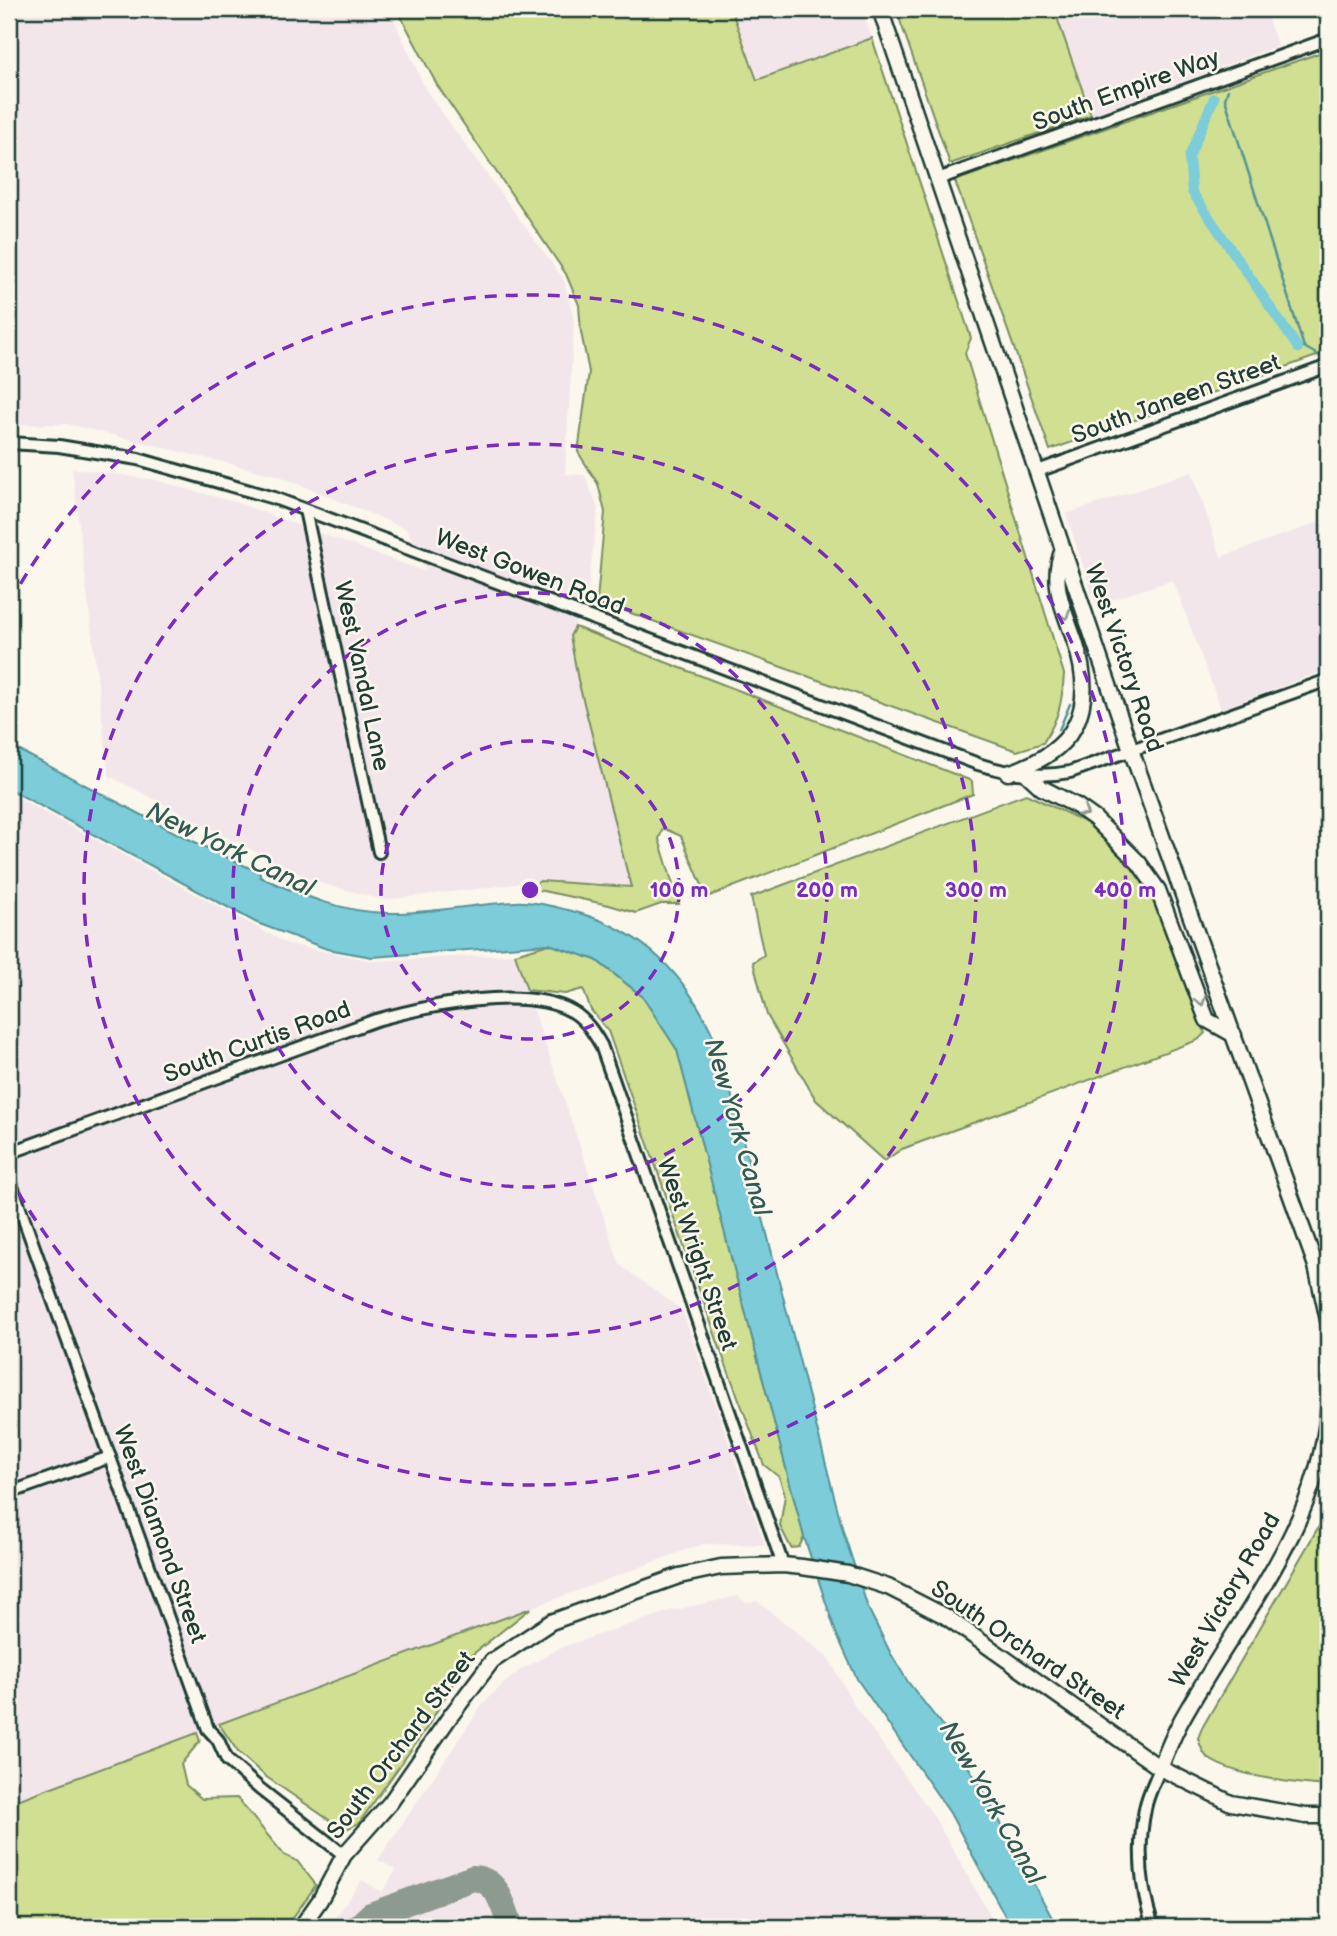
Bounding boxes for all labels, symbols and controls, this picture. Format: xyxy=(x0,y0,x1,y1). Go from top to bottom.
street label: South Empire Way xyxy=(1029,43,1223,137)
street label: South Janeen Street xyxy=(1068,348,1285,450)
street label: West Gowen Road xyxy=(431,523,629,621)
street label: West Victory Road xyxy=(1078,560,1170,756)
street label: West Vandal Lane xyxy=(328,578,396,774)
one-way arrow xyxy=(1057,608,1071,620)
water label: New York Canal xyxy=(141,796,320,905)
one-way arrow xyxy=(1076,804,1089,816)
centre of rings xyxy=(518,878,542,902)
text: 100 m xyxy=(650,878,708,903)
text: 200 m xyxy=(796,878,858,903)
text: 300 m xyxy=(945,878,1007,903)
text: 400 m xyxy=(1094,878,1156,903)
street label: South Curtis Road xyxy=(159,995,355,1089)
one-way arrow xyxy=(1192,995,1206,1007)
water label: New York Canal xyxy=(697,1035,777,1220)
street label: West Wright Street xyxy=(650,1154,744,1355)
street label: West Diamond Street xyxy=(107,1421,213,1648)
street label: West Victory Road xyxy=(1163,1507,1287,1693)
street label: South Orchard Street xyxy=(925,1574,1131,1726)
street label: South Orchard Street xyxy=(321,1645,482,1845)
water label: New York Canal xyxy=(932,1716,1051,1891)

